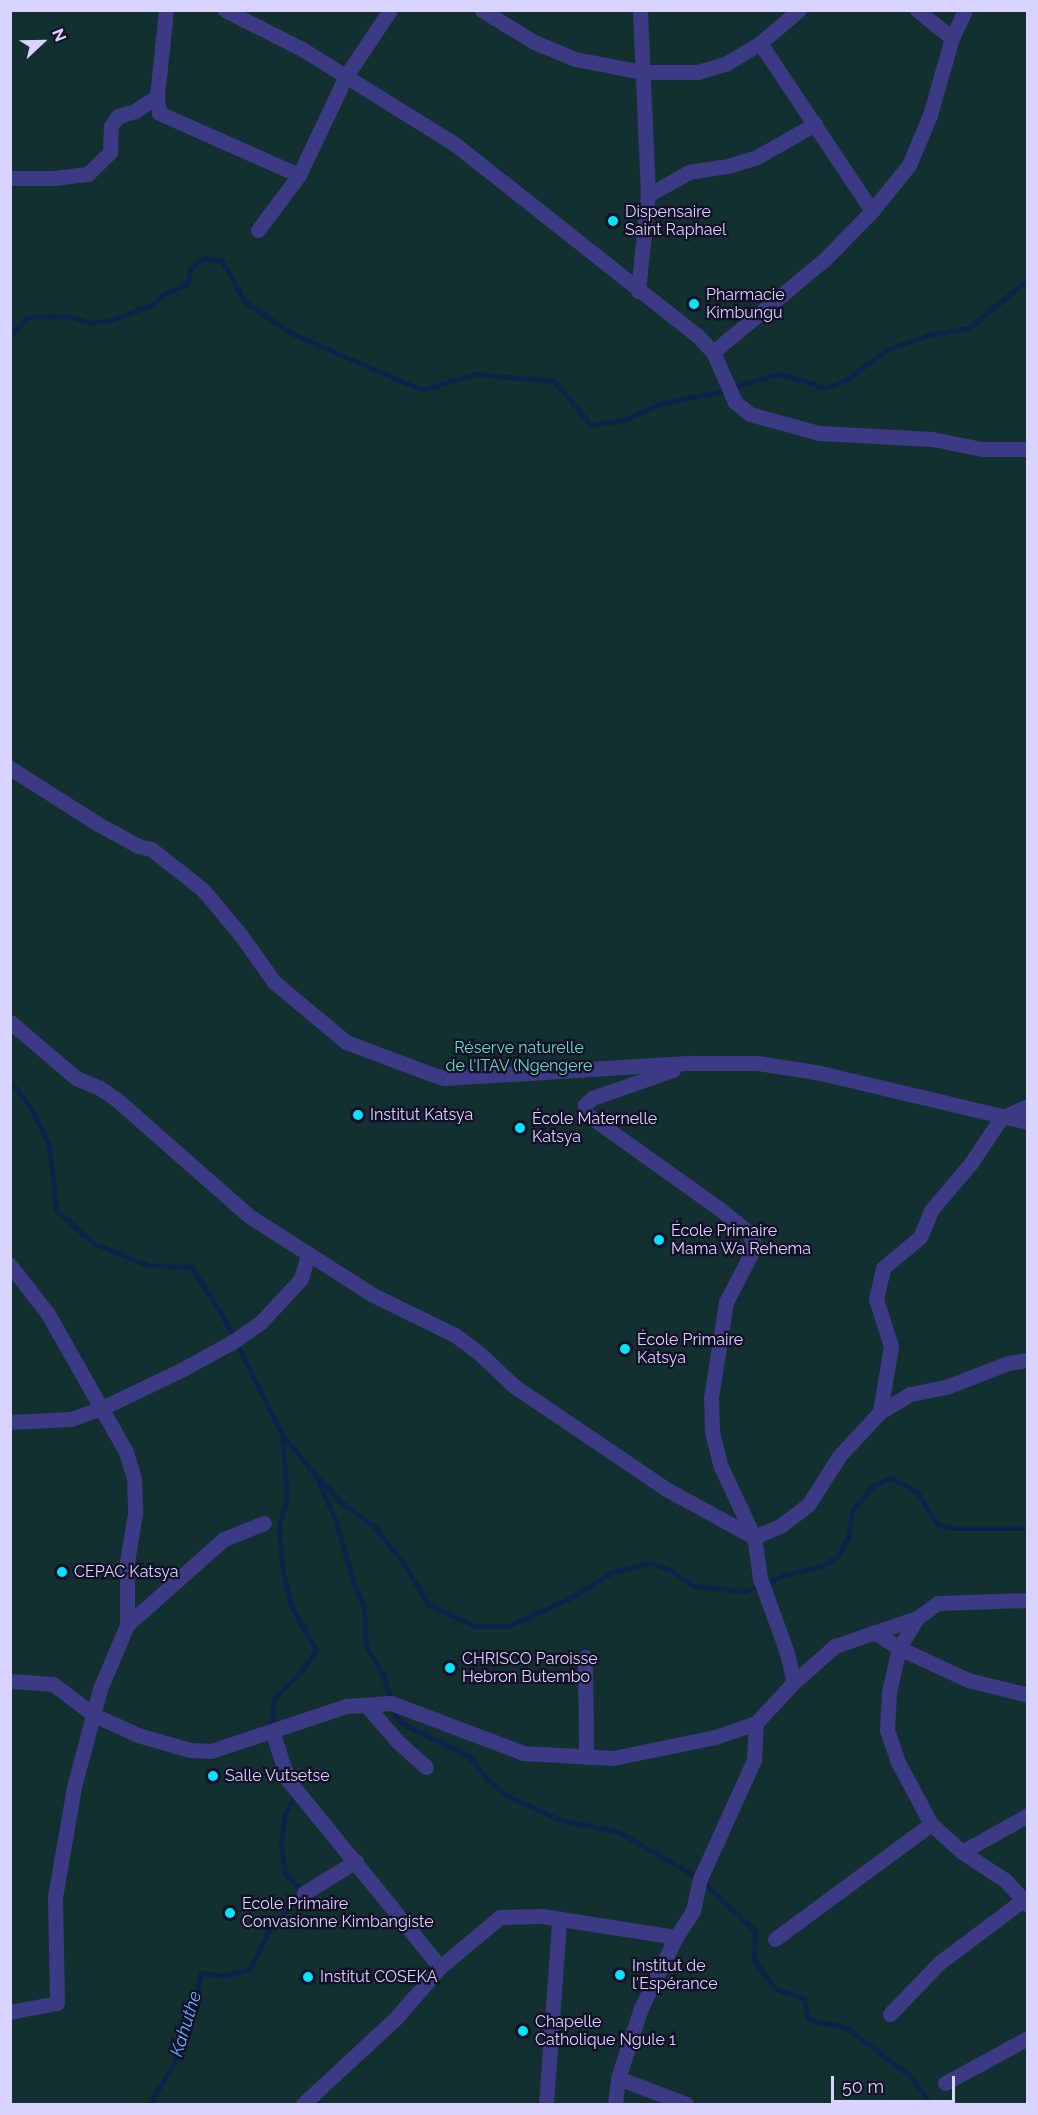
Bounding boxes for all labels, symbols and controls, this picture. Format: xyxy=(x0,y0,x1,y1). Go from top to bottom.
north arrow xyxy=(12,12,72,72)
text: N xyxy=(48,26,70,44)
place label: Dispensaire Saint Raphael xyxy=(625,202,726,240)
marker: Dispensaire Saint Raphael xyxy=(606,214,620,228)
place label: Pharmacie Kimbungu xyxy=(706,285,785,323)
marker: Pharmacie Kimbungu xyxy=(687,297,701,311)
park label: Réserve naturelle de l'ITAV (Ngengere xyxy=(445,1038,593,1076)
place label: Institut Katsya xyxy=(370,1105,473,1125)
marker: Institut Katsya xyxy=(351,1108,365,1122)
place label: École Maternelle Katsya xyxy=(532,1109,657,1147)
marker: École Maternelle Katsya xyxy=(513,1121,527,1135)
place label: École Primaire Mama Wa Rehema xyxy=(671,1221,812,1259)
marker: École Primaire Mama Wa Rehema xyxy=(652,1233,666,1247)
place label: École Primaire Katsya xyxy=(637,1330,743,1368)
marker: École Primaire Katsya xyxy=(618,1342,632,1356)
place label: CEPAC Katsya xyxy=(74,1562,178,1582)
marker: CEPAC Katsya xyxy=(55,1565,69,1579)
place label: CHRISCO Paroisse Hebron Butembo xyxy=(462,1649,598,1687)
marker: CHRISCO Paroisse Hebron Butembo xyxy=(443,1661,457,1675)
place label: Salle Vutsetse xyxy=(225,1766,330,1786)
marker: Salle Vutsetse xyxy=(206,1769,220,1783)
place label: Ecole Primaire Convasionne Kimbangiste xyxy=(242,1894,434,1932)
marker: Ecole Primaire Convasionne Kimbangiste xyxy=(223,1906,237,1920)
place label: Institut de l'Espérance xyxy=(632,1956,718,1994)
place label: Institut COSEKA xyxy=(320,1967,438,1987)
marker: Institut de l'Espérance xyxy=(613,1968,627,1982)
marker: Institut COSEKA xyxy=(301,1970,315,1984)
water label: Kahuthe xyxy=(166,1989,206,2059)
place label: Chapelle Catholique Ngule 1 xyxy=(535,2012,676,2050)
marker: Chapelle Catholique Ngule 1 xyxy=(516,2024,530,2038)
scale bar xyxy=(834,2064,958,2102)
text: 50 m xyxy=(842,2076,884,2097)

